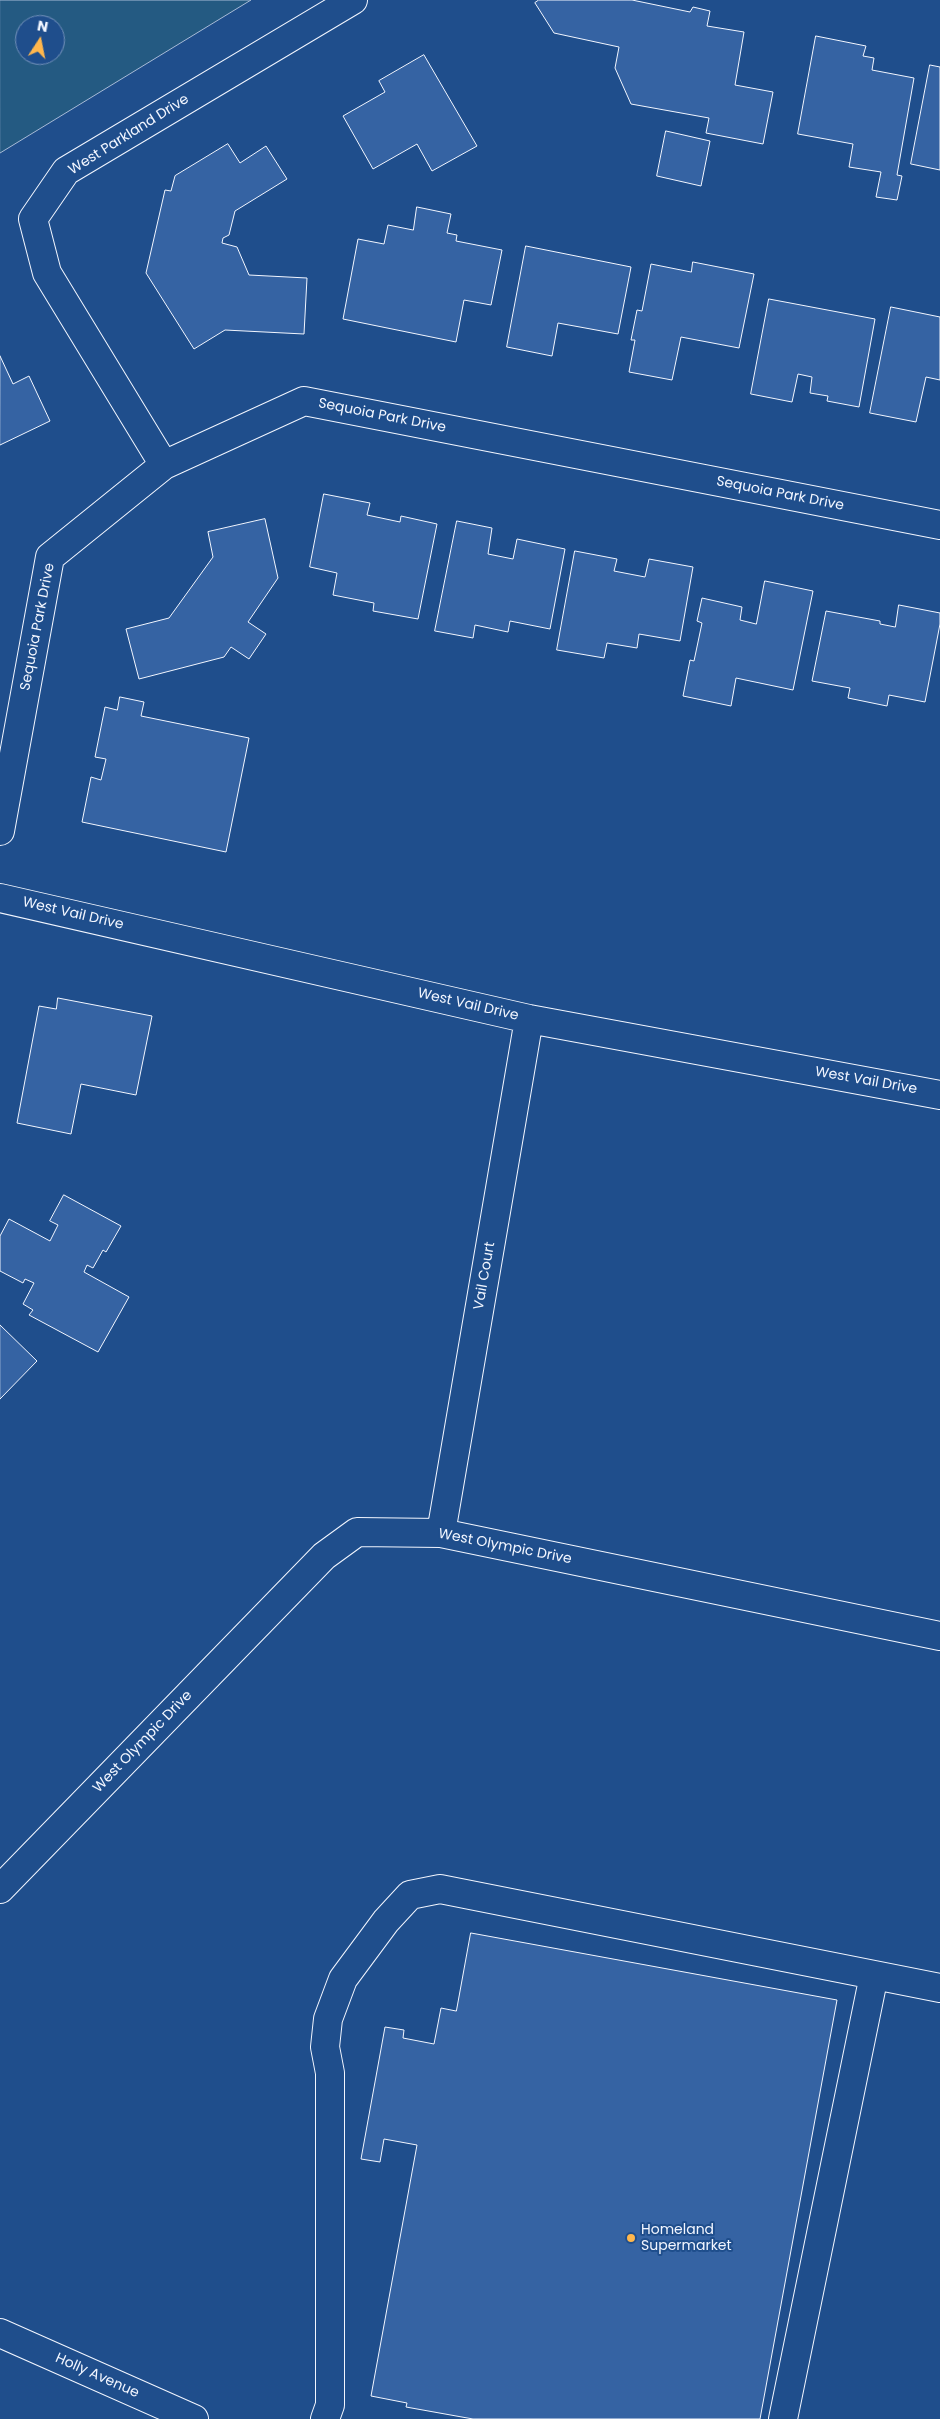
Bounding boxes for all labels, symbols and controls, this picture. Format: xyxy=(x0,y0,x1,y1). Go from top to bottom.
north arrow xyxy=(15,15,65,65)
text: N xyxy=(36,15,50,37)
street label: West Parkland Drive xyxy=(66,91,192,179)
street label: Sequoia Park Drive xyxy=(317,395,447,437)
street label: Sequoia Park Drive xyxy=(715,473,845,515)
street label: Sequoia Park Drive xyxy=(17,562,59,692)
street label: West Vail Drive xyxy=(21,894,125,934)
street label: West Vail Drive xyxy=(416,985,520,1025)
street label: West Vail Drive xyxy=(814,1064,918,1098)
street label: Vail Court xyxy=(471,1241,499,1311)
street label: West Olympic Drive xyxy=(437,1526,573,1568)
street label: West Olympic Drive xyxy=(90,1687,196,1797)
place label: Homeland Supermarket xyxy=(641,2222,732,2254)
marker: Homeland Supermarket xyxy=(625,2232,637,2244)
street label: Holly Avenue xyxy=(53,2350,141,2402)

